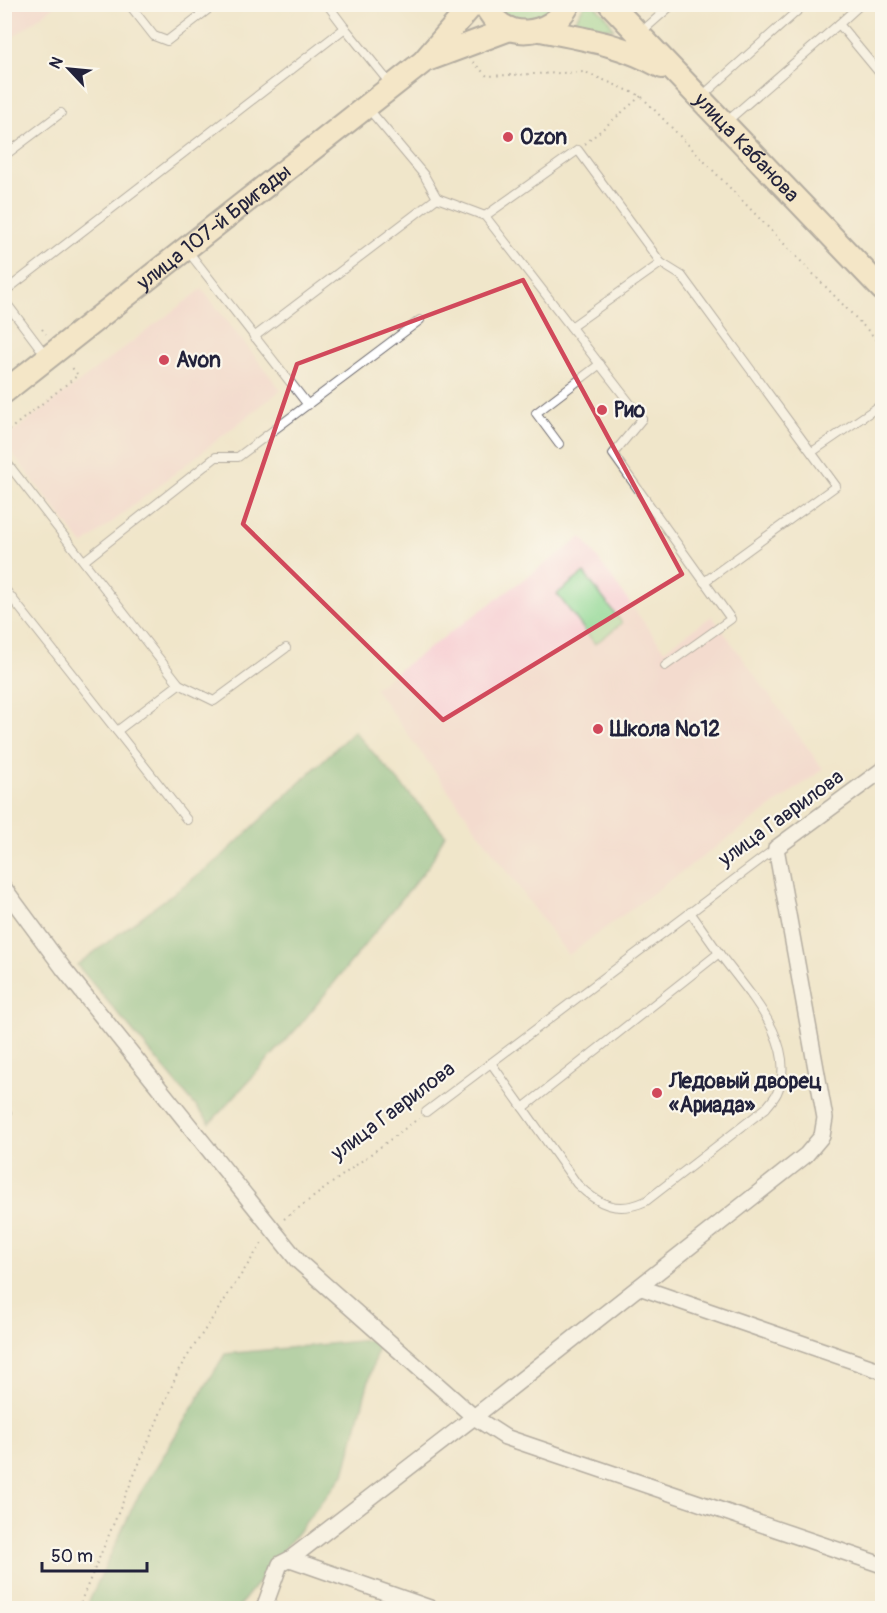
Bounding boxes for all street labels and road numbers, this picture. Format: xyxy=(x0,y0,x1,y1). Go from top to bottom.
street label: улица Кабанова xyxy=(687,86,805,208)
street label: улица 107-й Бригады xyxy=(130,158,296,297)
street label: улица Гаврилова xyxy=(712,763,849,873)
street label: улица Гаврилова xyxy=(325,1055,460,1167)

